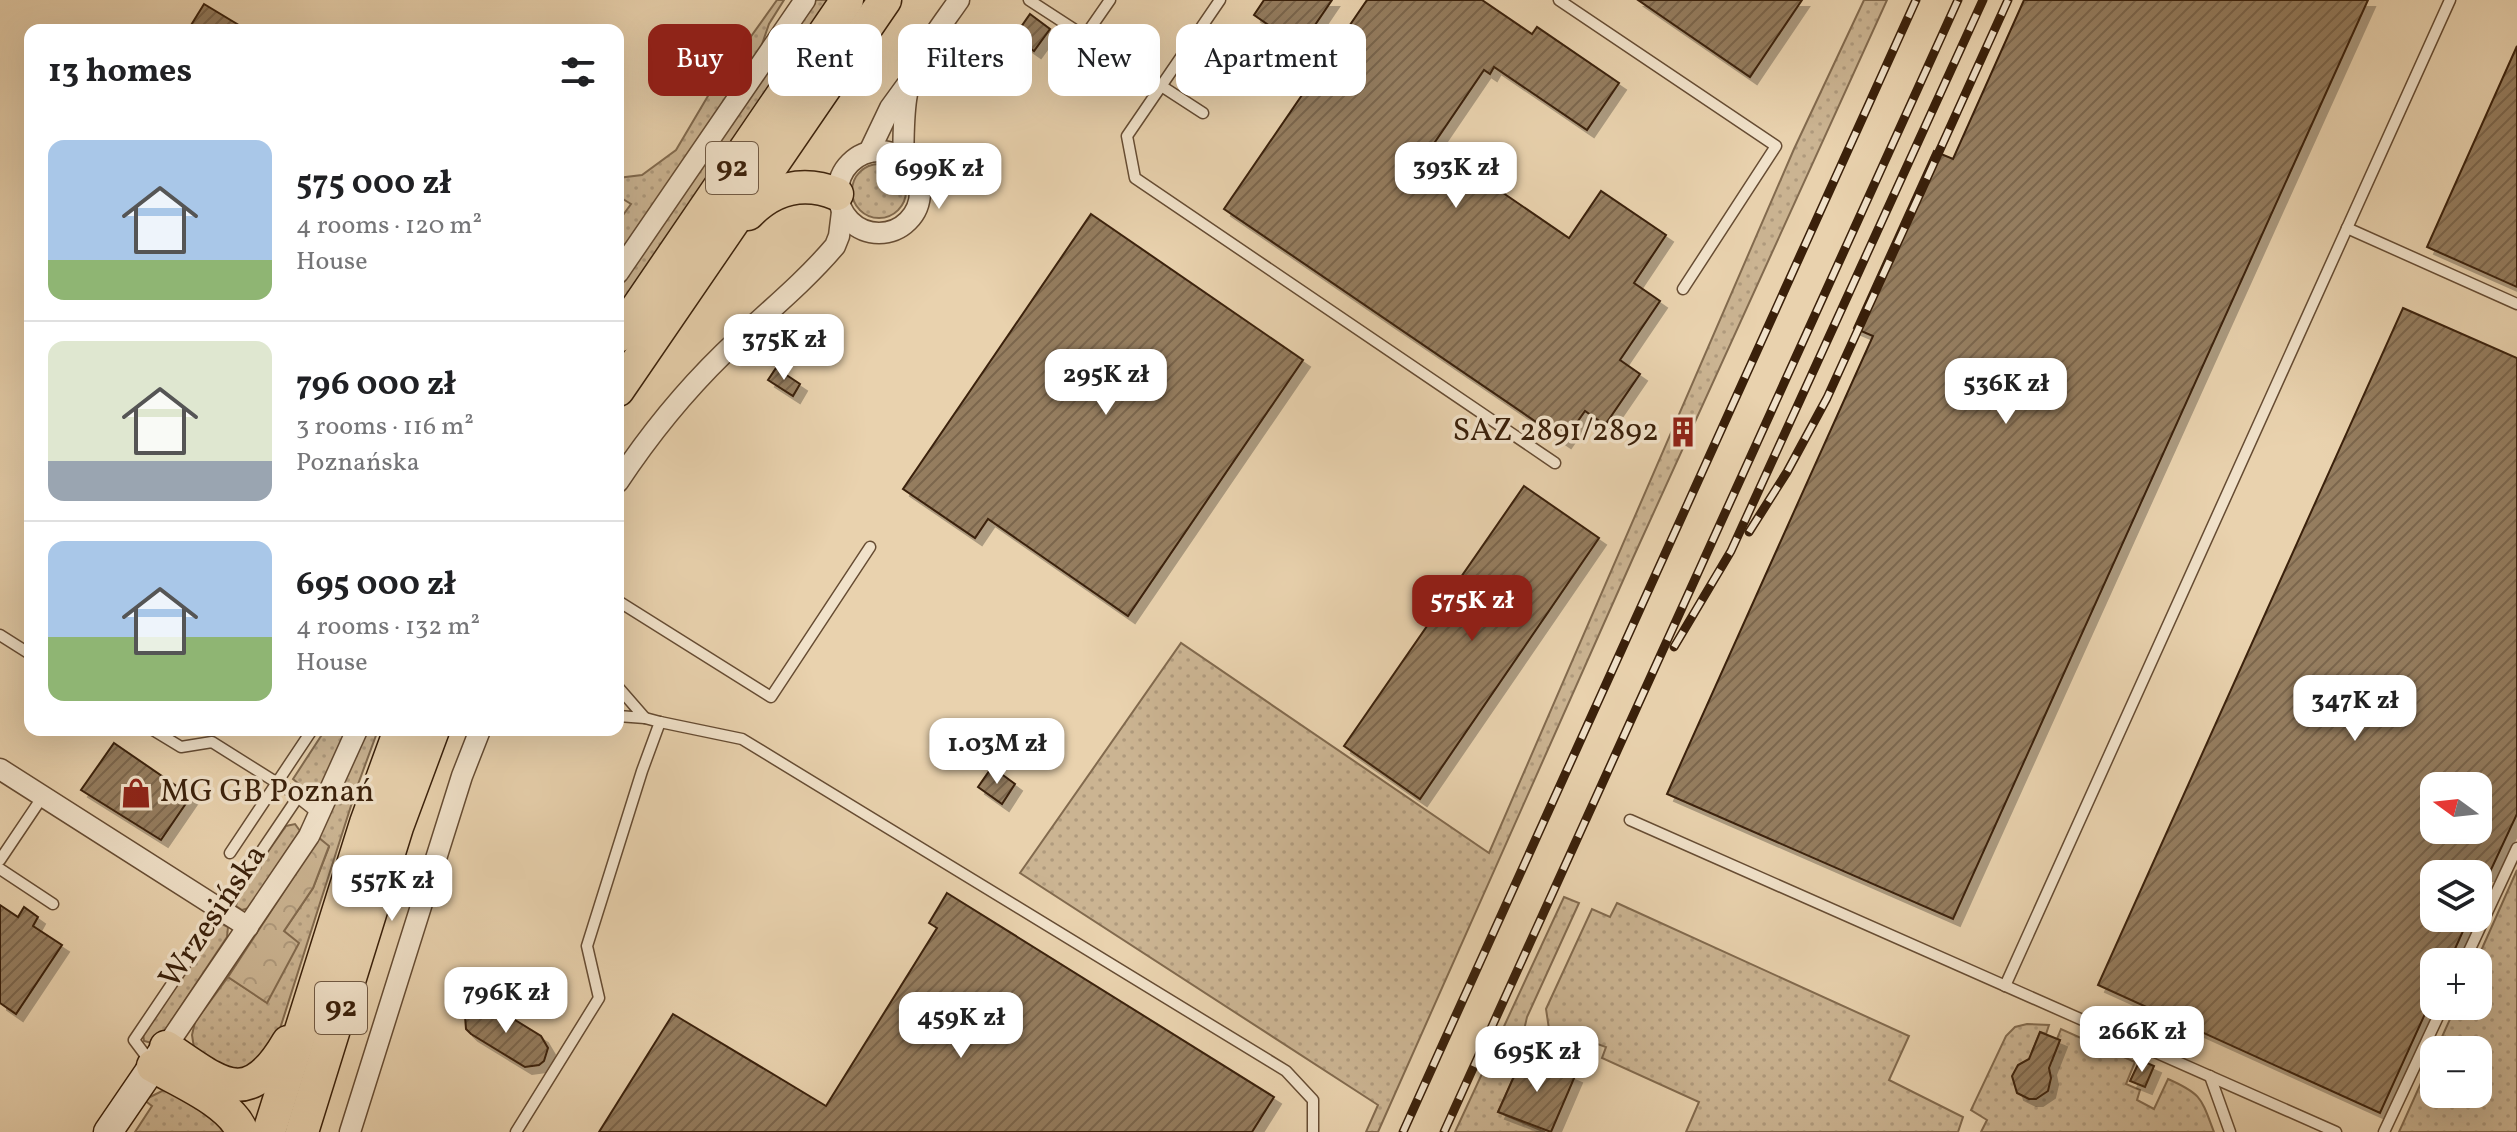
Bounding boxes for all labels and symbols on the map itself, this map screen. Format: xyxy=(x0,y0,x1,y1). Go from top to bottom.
road number: 92 xyxy=(706,142,758,194)
pin: 393K zł xyxy=(1382,142,1530,210)
pin: 699K zł xyxy=(865,143,1013,211)
pin: 375K zł xyxy=(710,314,858,382)
pin: 295K zł xyxy=(1032,349,1180,417)
pin: 536K zł xyxy=(1932,358,2080,426)
place label: SAZ 2891/2892 xyxy=(1452,410,1659,454)
building icon: SAZ 2891/2892 xyxy=(1666,415,1700,449)
pin: 575K zł xyxy=(1398,575,1546,643)
pin: 347K zł xyxy=(2281,675,2429,743)
pin: 1.03M zł xyxy=(914,718,1080,786)
place label: MG GB Poznań xyxy=(160,771,374,815)
north arrow xyxy=(2420,772,2492,844)
shop icon: MG GB Poznań xyxy=(119,776,153,810)
street label: Wrzesińska xyxy=(150,836,278,998)
pin: 557K zł xyxy=(318,855,466,923)
pin: 796K zł xyxy=(432,967,580,1035)
road number: 92 xyxy=(315,982,367,1034)
pin: 459K zł xyxy=(887,992,1035,1060)
pin: 266K zł xyxy=(2068,1006,2216,1074)
pin: 695K zł xyxy=(1463,1026,1611,1094)

